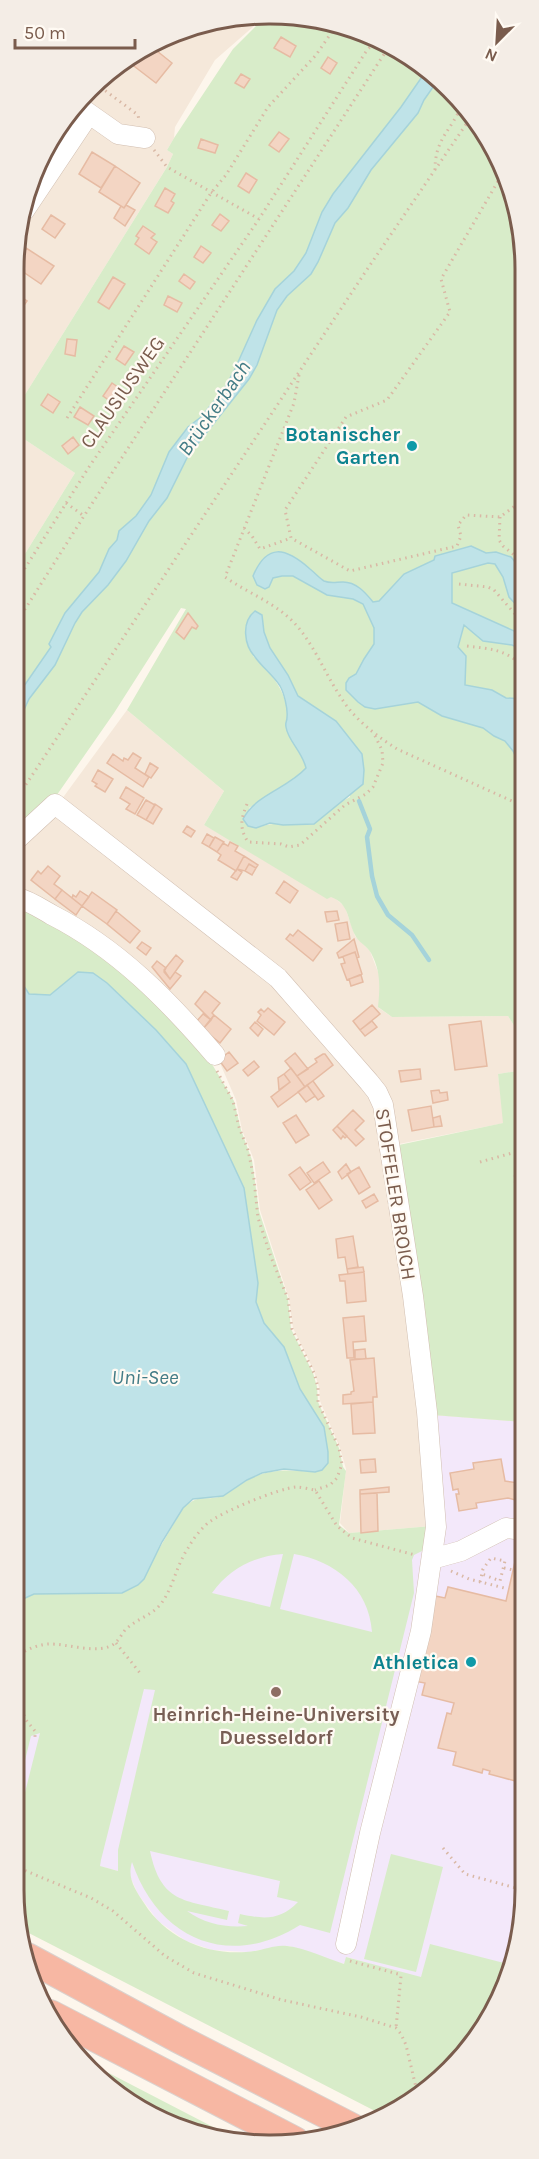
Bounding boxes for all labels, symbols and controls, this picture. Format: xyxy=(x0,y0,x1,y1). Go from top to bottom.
scale bar xyxy=(15,12,135,50)
north arrow xyxy=(467,12,527,72)
text: 50 m xyxy=(24,22,66,44)
text: N xyxy=(482,44,500,66)
street label: CLAUSIUSWEG xyxy=(75,332,169,453)
water label: Brückerbach xyxy=(172,356,256,460)
place label: Botanischer Garten xyxy=(285,423,400,469)
marker: Botanischer Garten xyxy=(405,439,419,453)
street label: STOFFELER BROICH xyxy=(371,1107,420,1282)
water label: Uni-See xyxy=(112,1365,179,1389)
place label: Athletica xyxy=(373,1651,459,1674)
marker: Athletica xyxy=(464,1655,478,1669)
marker: Heinrich-Heine-University Duesseldorf xyxy=(269,1685,283,1699)
place label: Heinrich-Heine-University Duesseldorf xyxy=(152,1703,400,1749)

